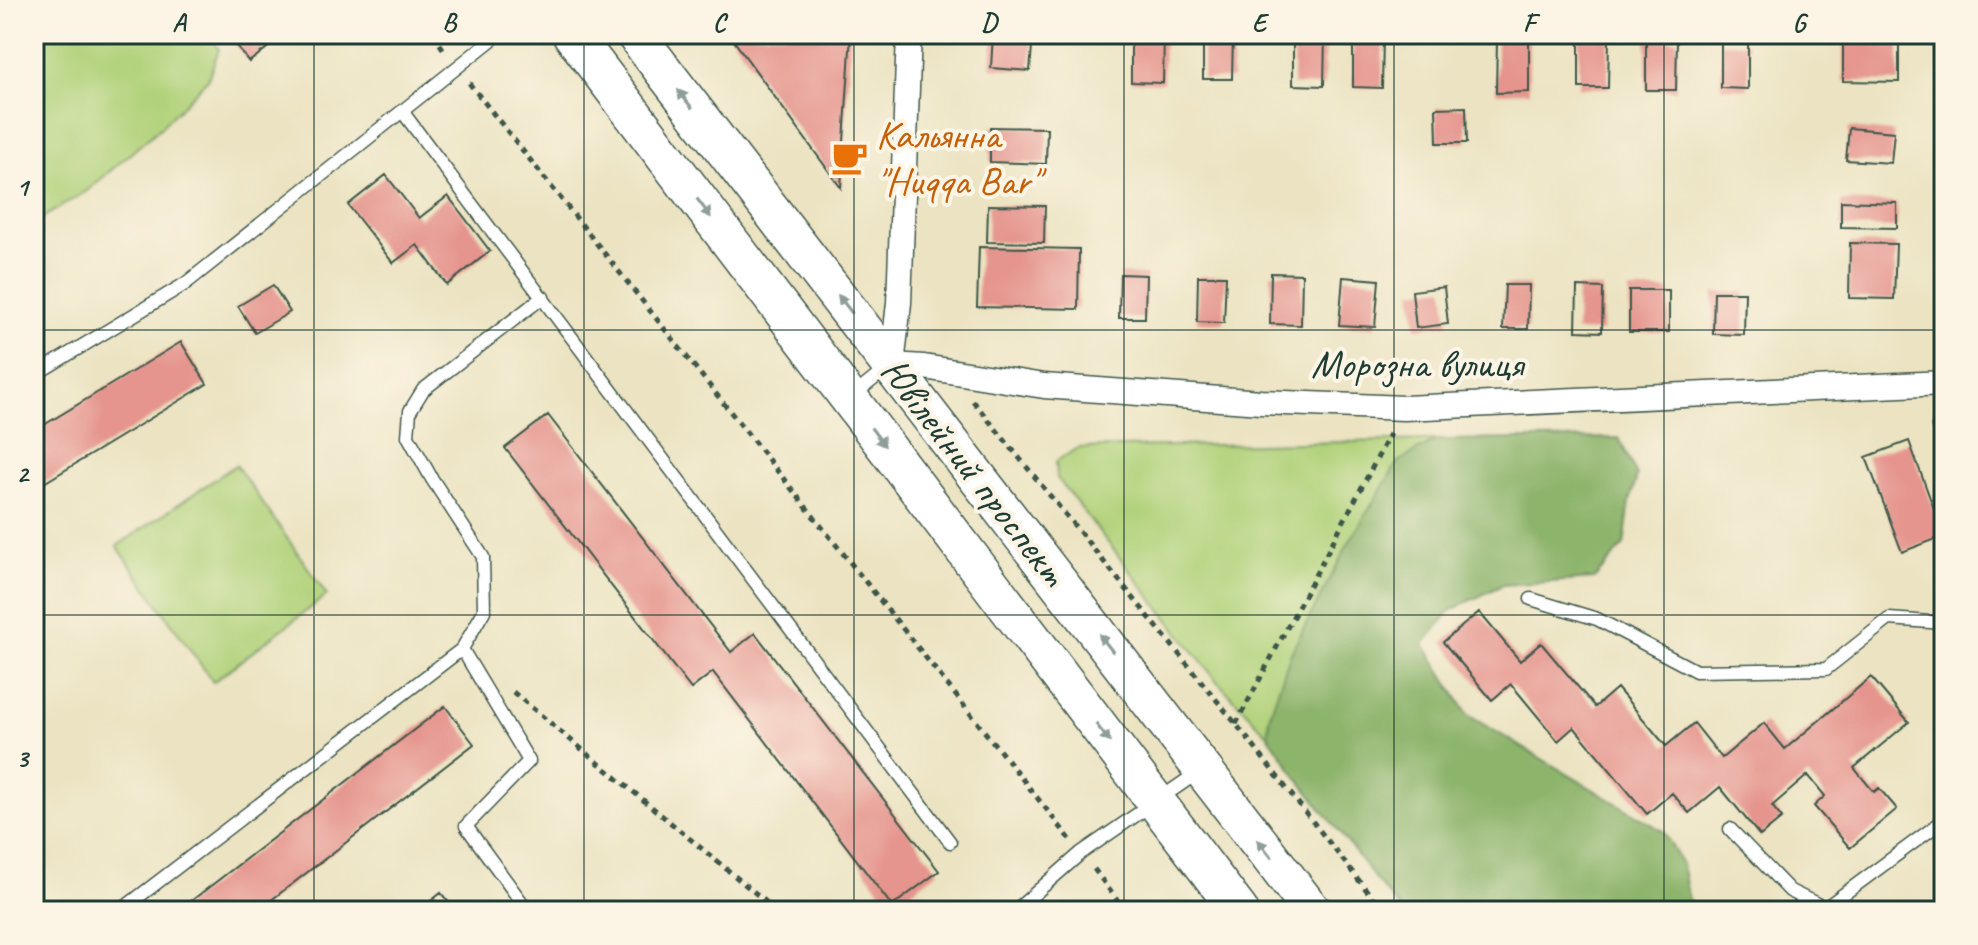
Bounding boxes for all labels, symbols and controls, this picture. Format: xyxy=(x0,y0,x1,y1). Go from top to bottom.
text: A xyxy=(172,6,187,39)
text: B xyxy=(442,6,458,39)
text: C xyxy=(713,6,729,39)
text: D xyxy=(981,6,999,39)
text: E xyxy=(1252,6,1270,39)
text: F xyxy=(1523,6,1541,39)
text: G xyxy=(1793,6,1809,39)
one-way arrow xyxy=(678,89,694,109)
place label: Кальянна "Huqqa Bar" xyxy=(876,110,1047,206)
cafe icon: Кальянна "Huqqa Bar" xyxy=(831,139,869,177)
text: 1 xyxy=(16,171,31,204)
one-way arrow xyxy=(695,197,711,218)
one-way arrow xyxy=(837,294,853,314)
street label: Морозна вулиця xyxy=(1311,339,1526,389)
street label: Ювілейний проспект xyxy=(869,348,1080,597)
one-way arrow xyxy=(870,427,886,447)
text: 2 xyxy=(16,457,30,490)
one-way arrow xyxy=(1099,633,1115,653)
one-way arrow xyxy=(1095,723,1111,743)
text: 3 xyxy=(16,742,30,775)
one-way arrow xyxy=(1257,839,1273,859)

